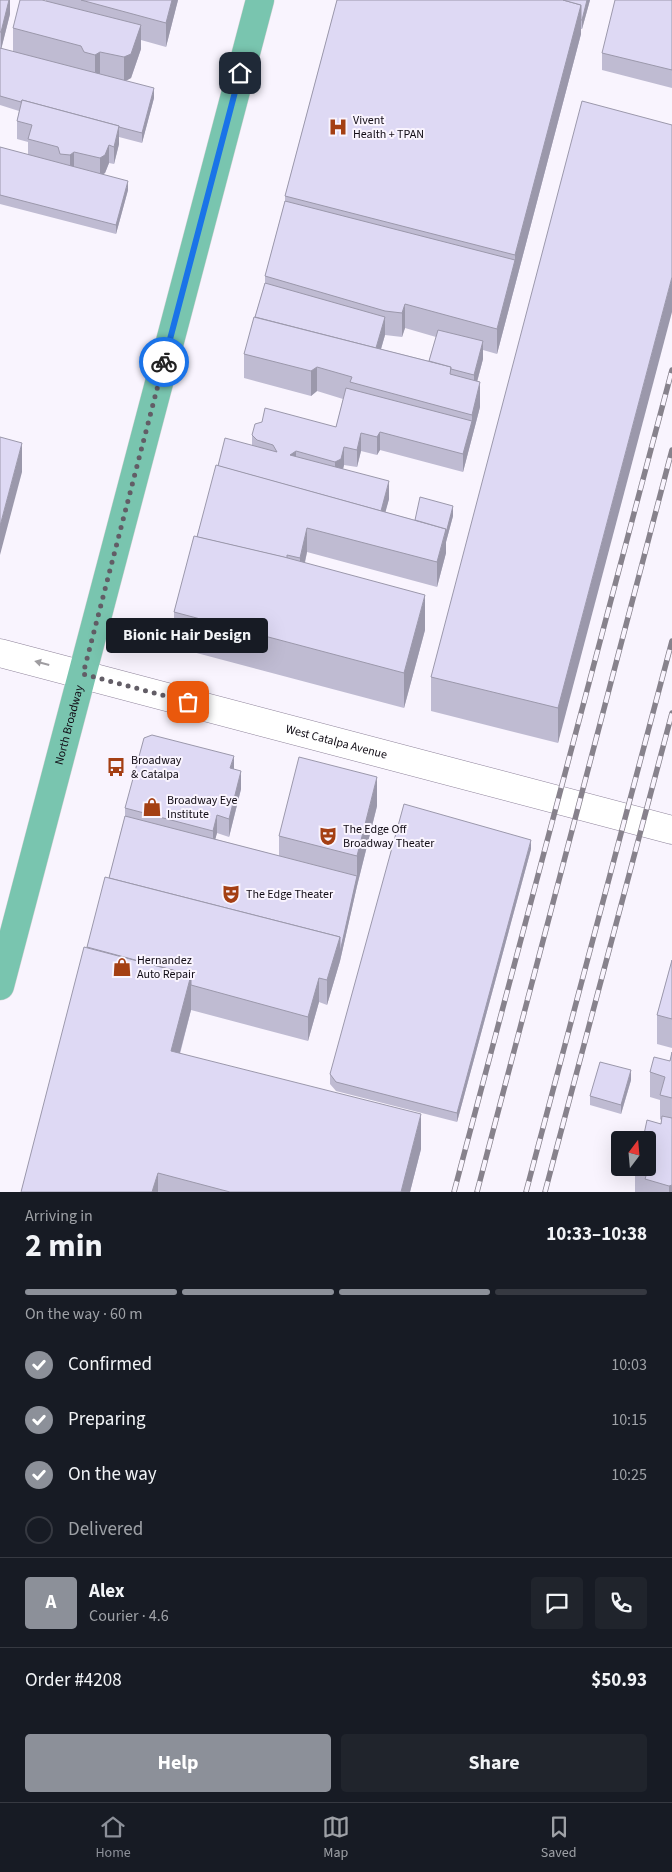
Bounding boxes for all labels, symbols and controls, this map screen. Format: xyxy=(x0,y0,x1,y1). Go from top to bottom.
pin xyxy=(219,52,261,94)
icon: home xyxy=(226,59,254,87)
place label: Vivent Health + TPAN xyxy=(353,112,424,143)
hospital icon: Vivent Health + TPAN xyxy=(327,116,349,138)
courier xyxy=(139,337,189,387)
icon: bike xyxy=(150,348,178,376)
callout: Bionic Hair Design xyxy=(107,617,269,652)
text: Bionic Hair Design xyxy=(123,624,251,646)
one-way arrow xyxy=(34,659,49,667)
pin xyxy=(167,681,209,723)
street label: North Broadway xyxy=(51,683,88,767)
icon: bag xyxy=(174,688,202,716)
street label: West Catalpa Avenue xyxy=(284,721,389,764)
place label: Broadway & Catalpa xyxy=(131,752,182,783)
bus stop icon: Broadway & Catalpa xyxy=(105,756,127,778)
place label: Broadway Eye Institute xyxy=(167,792,237,823)
shop icon: Broadway Eye Institute xyxy=(141,796,163,818)
place label: The Edge Off Broadway Theater xyxy=(343,821,435,852)
theatre icon: The Edge Off Broadway Theater xyxy=(317,825,339,847)
theatre icon: The Edge Theater xyxy=(220,883,242,905)
place label: The Edge Theater xyxy=(246,886,334,903)
place label: Hernandez Auto Repair xyxy=(137,952,196,983)
shop icon: Hernandez Auto Repair xyxy=(111,956,133,978)
north arrow xyxy=(611,1131,656,1176)
map controls xyxy=(611,1131,656,1176)
text: Arriving in xyxy=(25,1205,93,1227)
text: 10:33–10:38 xyxy=(546,1221,647,1248)
text: 2 min xyxy=(25,1223,103,1269)
text: On the way · 60 m xyxy=(25,1303,142,1325)
icon: check xyxy=(25,1351,53,1379)
text: Confirmed xyxy=(68,1351,152,1378)
text: 10:03 xyxy=(611,1354,647,1376)
icon: check xyxy=(25,1406,53,1434)
text: Preparing xyxy=(68,1406,146,1433)
text: 10:15 xyxy=(611,1409,647,1431)
icon: check xyxy=(25,1461,53,1489)
text: On the way xyxy=(68,1461,157,1488)
text: 10:25 xyxy=(611,1464,647,1486)
text: Delivered xyxy=(68,1516,143,1543)
button: chat xyxy=(531,1577,583,1629)
button: phone xyxy=(595,1577,647,1629)
text: Alex xyxy=(89,1578,125,1605)
text: A xyxy=(46,1589,56,1616)
text: Courier · 4.6 xyxy=(89,1605,169,1627)
text: Order #4208 xyxy=(25,1667,122,1694)
text: $50.93 xyxy=(591,1667,647,1694)
button: Help xyxy=(25,1734,331,1792)
button: Share xyxy=(341,1734,647,1792)
tab: Home xyxy=(95,1813,131,1863)
tab: Map xyxy=(322,1813,350,1863)
tab: Saved xyxy=(541,1813,576,1863)

